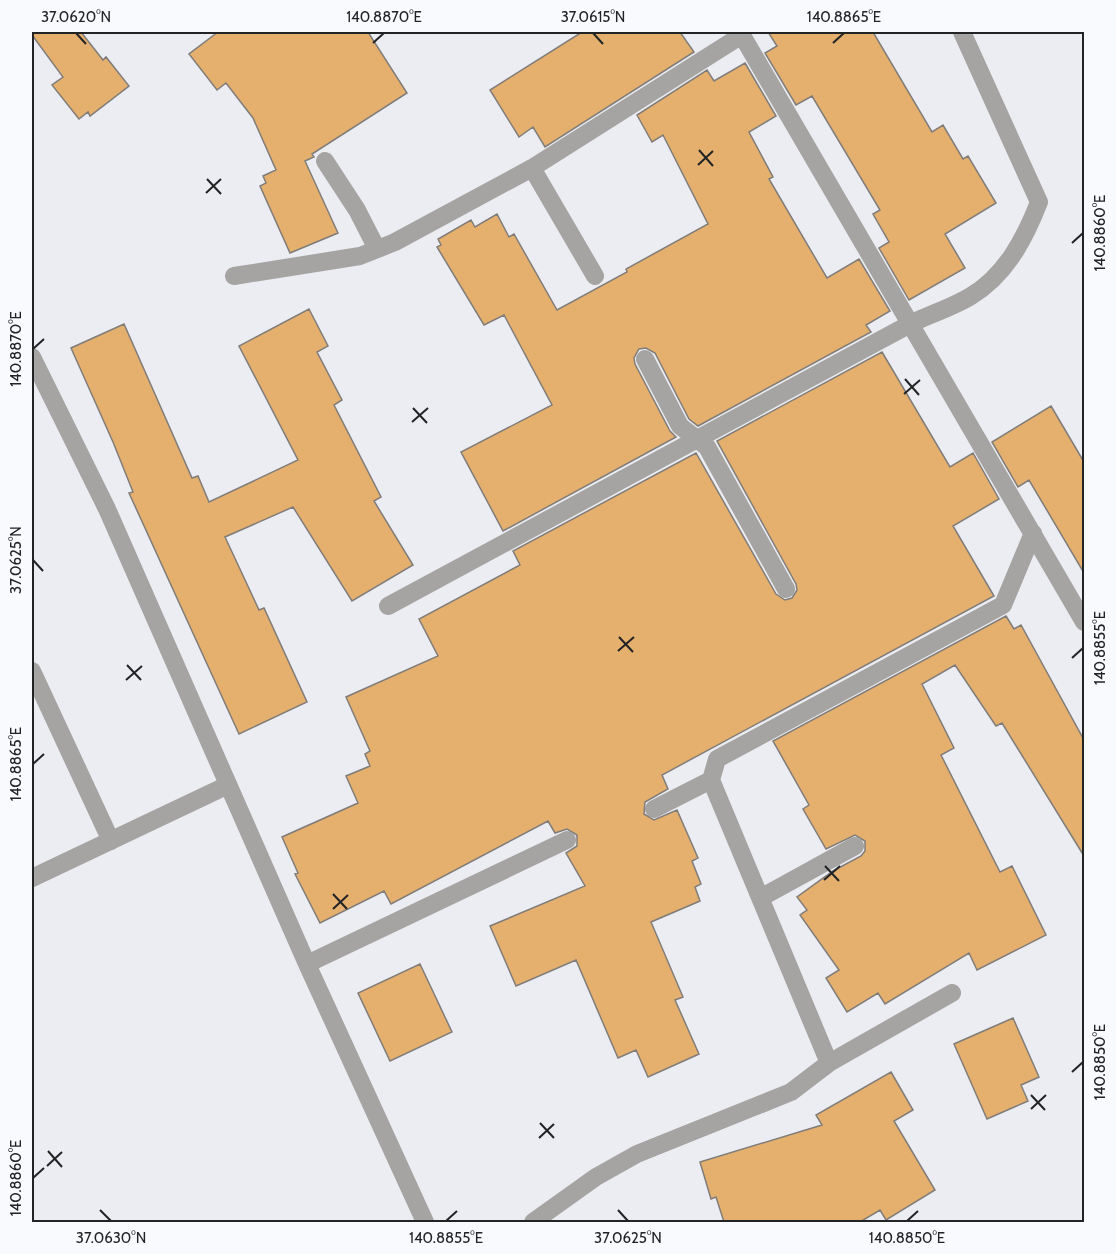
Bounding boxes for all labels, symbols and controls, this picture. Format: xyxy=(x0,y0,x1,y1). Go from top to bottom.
text: 37.0620°N xyxy=(41,8,111,26)
text: 140.8870°E xyxy=(346,8,422,26)
text: 37.0615°N xyxy=(561,8,625,26)
text: 140.8865°E xyxy=(807,8,881,26)
text: 140.8860°E xyxy=(1091,195,1109,271)
text: 140.8870°E xyxy=(7,311,25,387)
text: 37.0625°N xyxy=(7,526,25,594)
text: 140.8855°E xyxy=(1091,611,1109,685)
text: 140.8865°E xyxy=(7,727,25,801)
text: 140.8850°E xyxy=(1091,1024,1109,1100)
text: 140.8860°E xyxy=(7,1140,25,1216)
text: 37.0630°N xyxy=(76,1229,146,1247)
text: 140.8855°E xyxy=(409,1229,483,1247)
text: 37.0625°N xyxy=(594,1229,662,1247)
text: 140.8850°E xyxy=(869,1229,945,1247)

